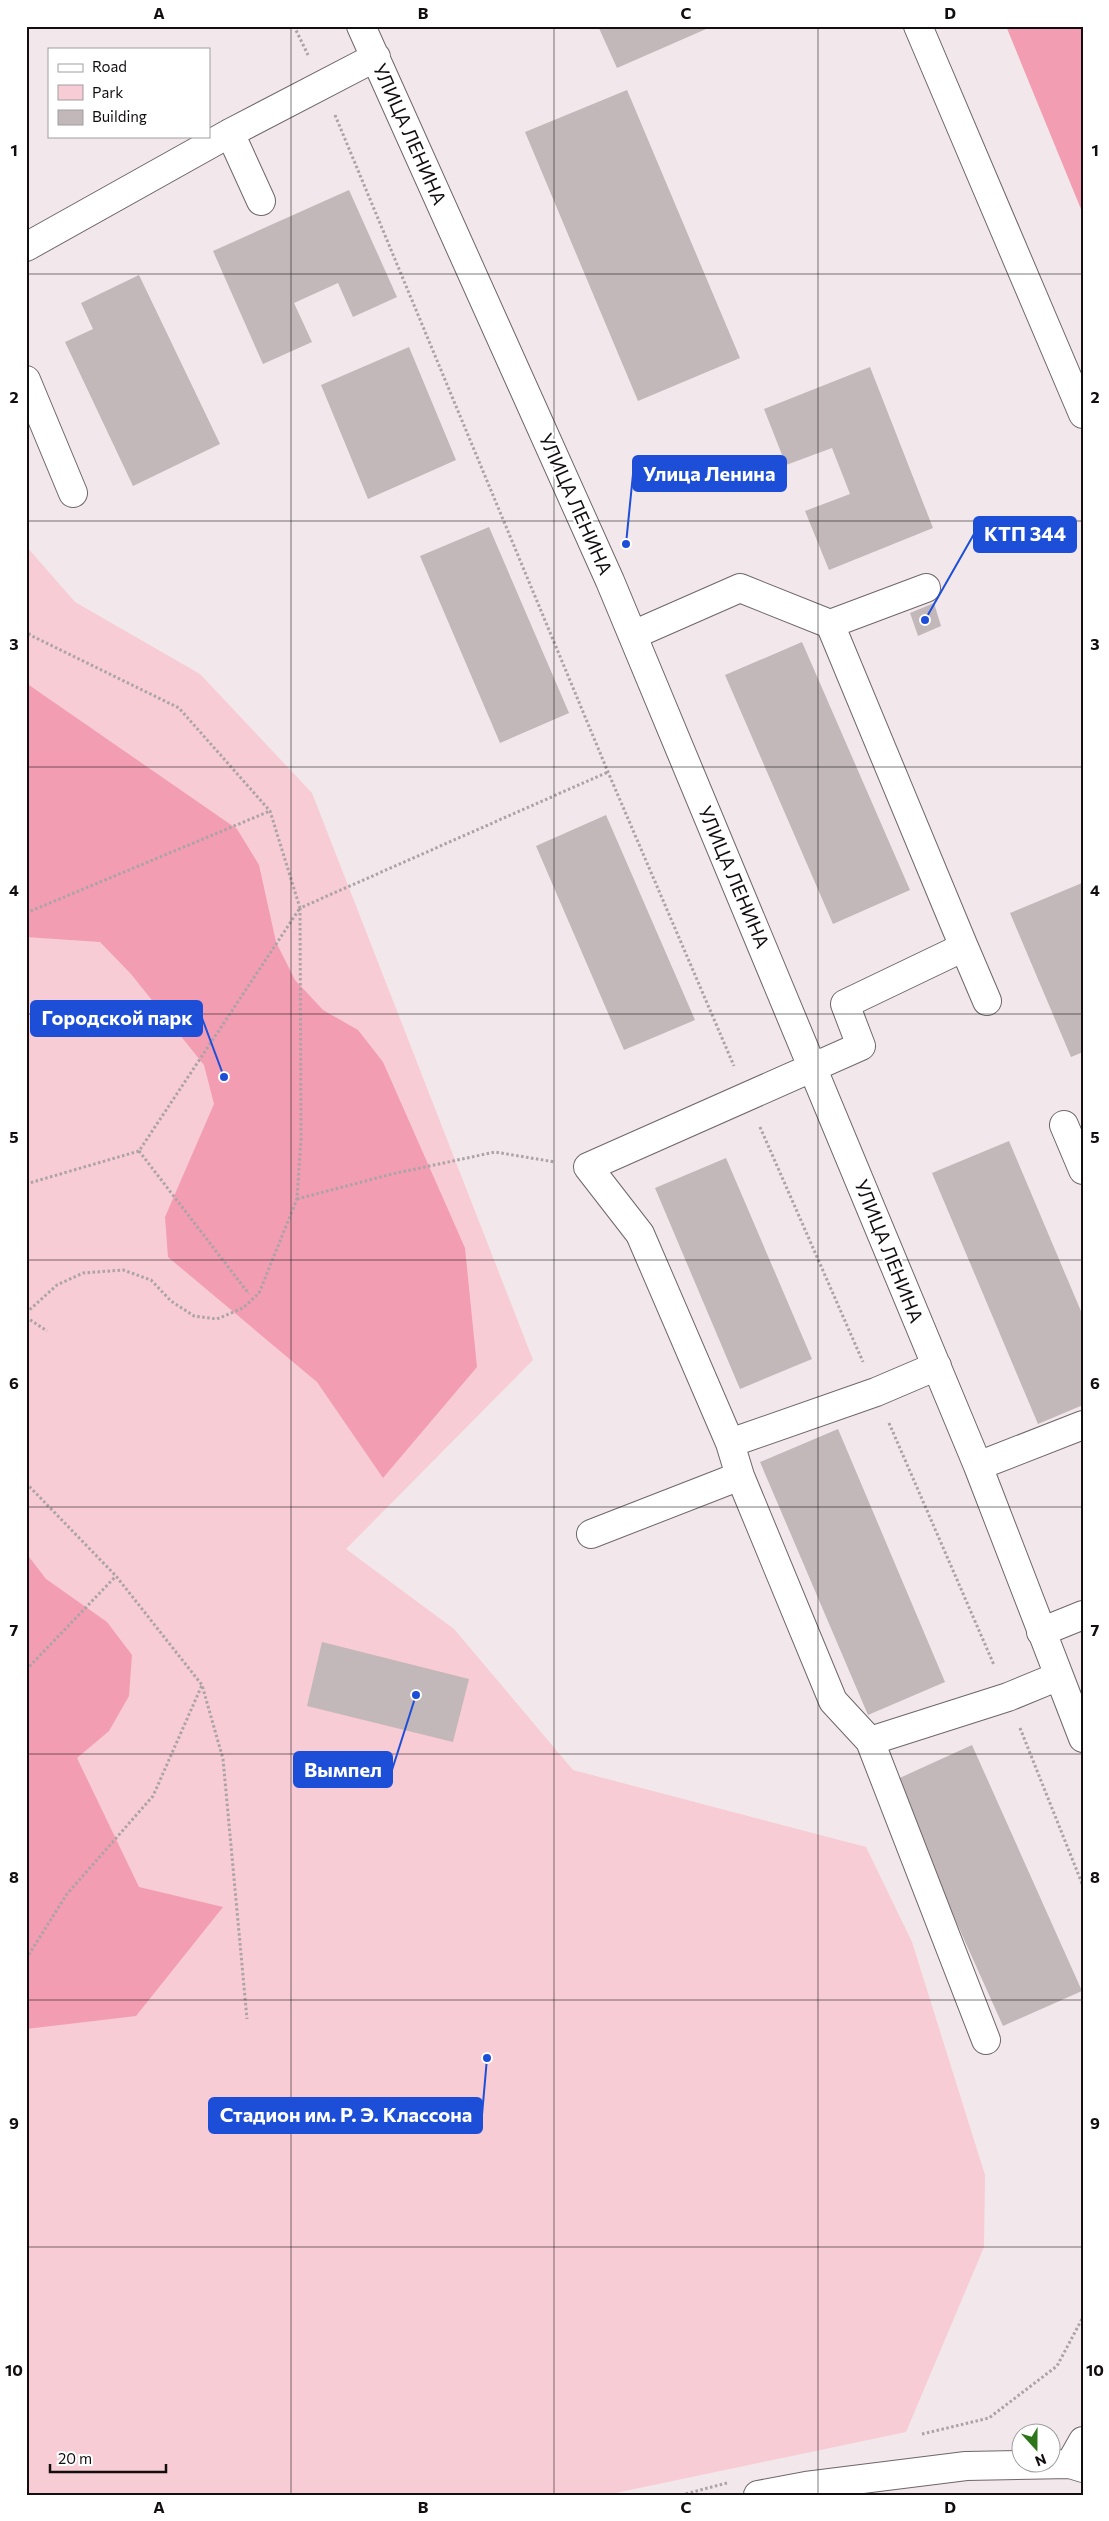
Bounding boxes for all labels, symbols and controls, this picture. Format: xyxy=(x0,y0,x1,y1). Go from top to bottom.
text: A xyxy=(153,3,165,22)
text: B xyxy=(418,3,429,22)
text: C xyxy=(681,3,692,22)
text: D xyxy=(944,3,956,22)
legend xyxy=(48,48,210,138)
text: Road xyxy=(92,57,127,75)
street label: УЛИЦА ЛЕНИНА xyxy=(369,59,452,208)
text: Park xyxy=(92,83,123,101)
text: Building xyxy=(92,107,147,125)
text: 1 xyxy=(10,140,18,159)
text: 1 xyxy=(1091,140,1099,159)
text: 2 xyxy=(9,387,19,406)
text: 2 xyxy=(1090,387,1100,406)
street label: УЛИЦА ЛЕНИНА xyxy=(535,429,618,578)
callout: Улица Ленина xyxy=(633,456,786,491)
text: Улица Ленина xyxy=(643,461,775,485)
callout: КТП 344 xyxy=(974,517,1076,552)
text: КТП 344 xyxy=(984,521,1066,545)
text: 3 xyxy=(9,634,19,653)
text: 3 xyxy=(1090,634,1100,653)
street label: УЛИЦА ЛЕНИНА xyxy=(694,802,775,951)
text: 4 xyxy=(9,880,19,899)
text: 4 xyxy=(1090,880,1100,899)
callout: Городской парк xyxy=(31,1001,202,1036)
text: Городской парк xyxy=(41,1005,193,1029)
text: 5 xyxy=(9,1127,19,1146)
text: 5 xyxy=(1090,1127,1100,1146)
street label: УЛИЦА ЛЕНИНА xyxy=(850,1176,929,1326)
text: 6 xyxy=(9,1373,19,1392)
text: 6 xyxy=(1090,1373,1100,1392)
text: 7 xyxy=(10,1620,19,1639)
text: 7 xyxy=(1091,1620,1100,1639)
callout: Вымпел xyxy=(294,1752,392,1787)
text: Вымпел xyxy=(304,1757,382,1781)
text: 8 xyxy=(9,1867,19,1886)
text: 8 xyxy=(1090,1867,1100,1886)
callout: Стадион им. Р. Э. Классона xyxy=(209,2098,482,2133)
text: Стадион им. Р. Э. Классона xyxy=(220,2102,472,2126)
text: 9 xyxy=(9,2113,19,2132)
text: 9 xyxy=(1090,2113,1100,2132)
text: 10 xyxy=(5,2360,23,2379)
text: 10 xyxy=(1086,2360,1104,2379)
north arrow xyxy=(1012,2424,1062,2474)
scale bar xyxy=(50,2441,166,2473)
text: 20 m xyxy=(58,2449,92,2467)
text: N xyxy=(1033,2451,1049,2470)
text: A xyxy=(153,2497,165,2516)
text: B xyxy=(418,2497,429,2516)
text: C xyxy=(681,2497,692,2516)
text: D xyxy=(944,2497,956,2516)

